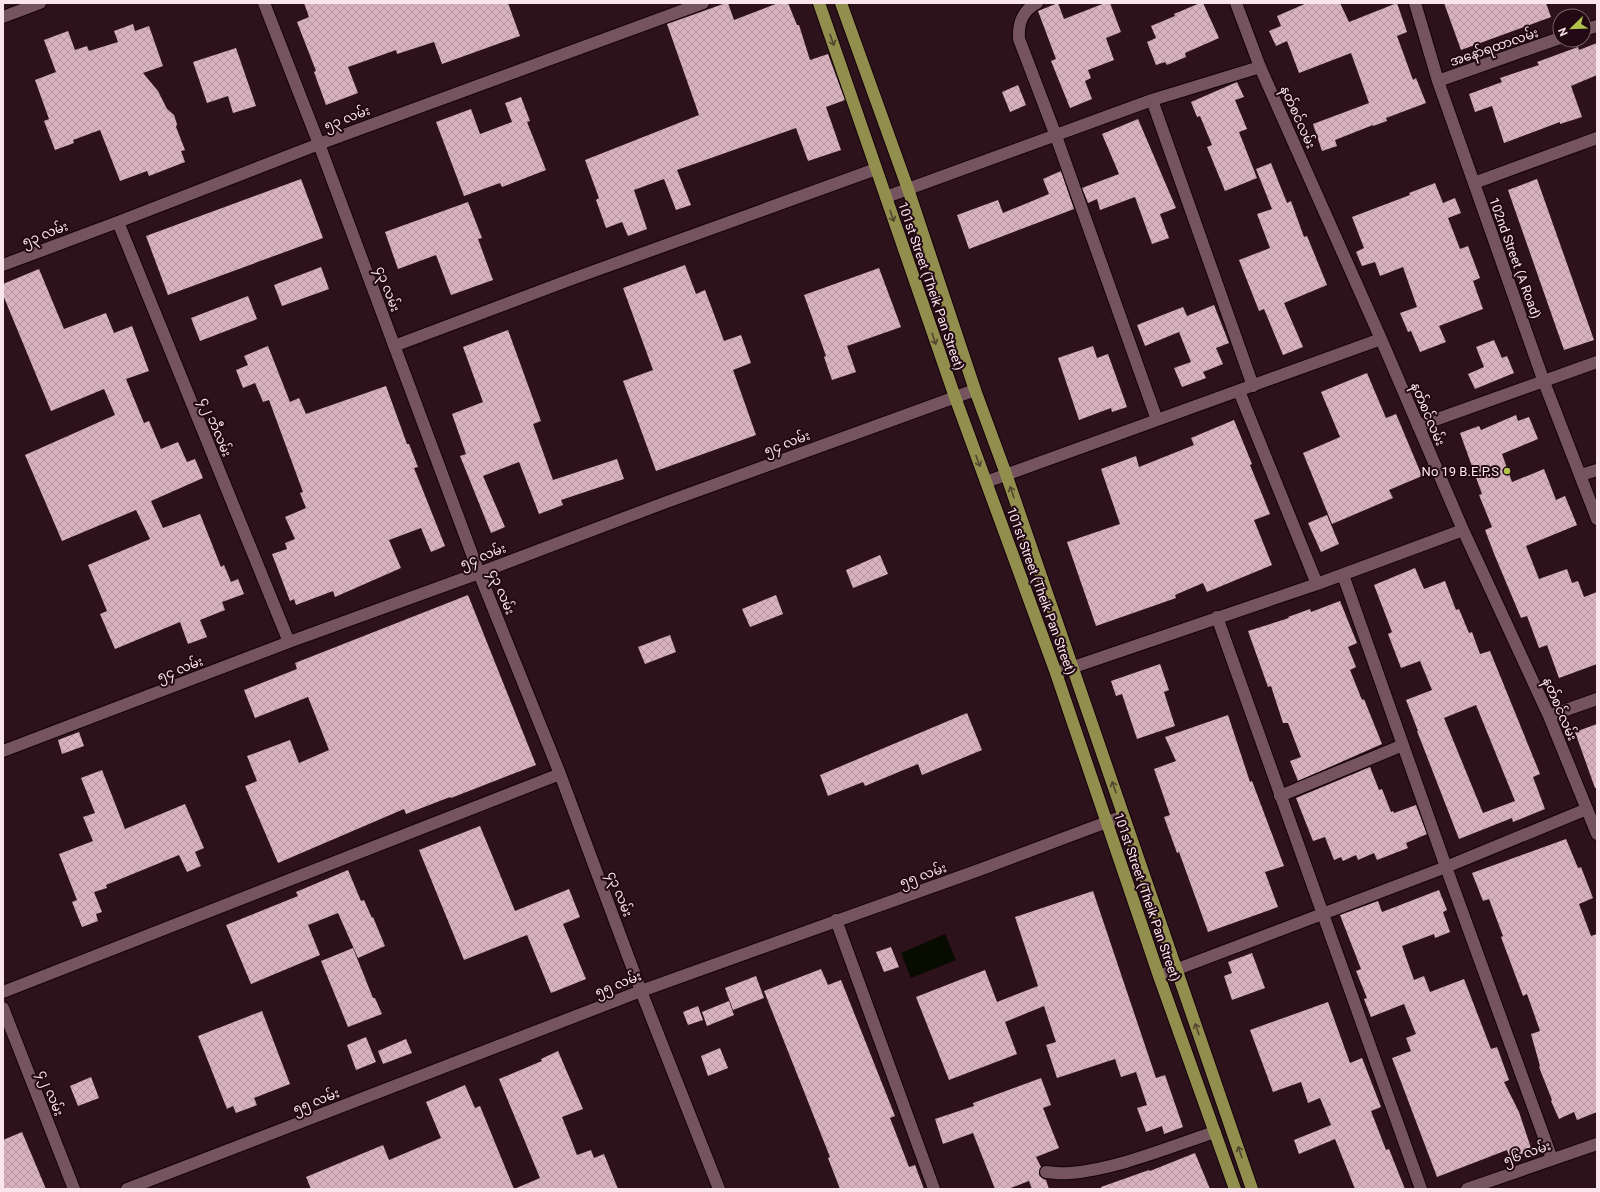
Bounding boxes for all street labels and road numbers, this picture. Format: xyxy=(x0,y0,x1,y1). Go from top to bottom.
street label: အနော်ရထာလမ်း xyxy=(1447,24,1541,72)
street label: နတ်စင်လမ်း xyxy=(1275,83,1319,152)
street label: ၅၃ လမ်း xyxy=(322,102,373,136)
street label: 102nd Street (A Road) xyxy=(1486,195,1544,321)
street label: 101st Street (Theik Pan Street) xyxy=(895,200,967,372)
street label: ၅၃ လမ်း xyxy=(20,217,71,252)
street label: ၄၃ လမ်း xyxy=(370,264,404,315)
street label: နတ်စင်လမ်း xyxy=(1405,380,1449,449)
street label: ၄၂ ဘီလမ်း xyxy=(195,395,236,460)
street label: ၅၄ လမ်း xyxy=(762,427,813,461)
street label: 101st Street (Theik Pan Street) xyxy=(1004,505,1078,677)
street label: ၅၄ လမ်း xyxy=(458,539,509,574)
street label: ၄၃ လမ်း xyxy=(483,567,519,618)
street label: ၅၄ လမ်း xyxy=(155,652,206,687)
street label: နတ်စင်လမ်း xyxy=(1537,675,1581,744)
street label: 101st Street (Theik Pan Street) xyxy=(1111,811,1183,983)
street label: ၅၅ လမ်း xyxy=(897,859,949,893)
street label: ၄၃ လမ်း xyxy=(602,869,636,920)
street label: ၅၅ လမ်း xyxy=(592,967,644,1003)
street label: ၄၂ လမ်း xyxy=(33,1068,68,1119)
street label: ၅၅ လမ်း xyxy=(290,1084,342,1120)
street label: ၅၆ လမ်း xyxy=(1501,1137,1554,1171)

